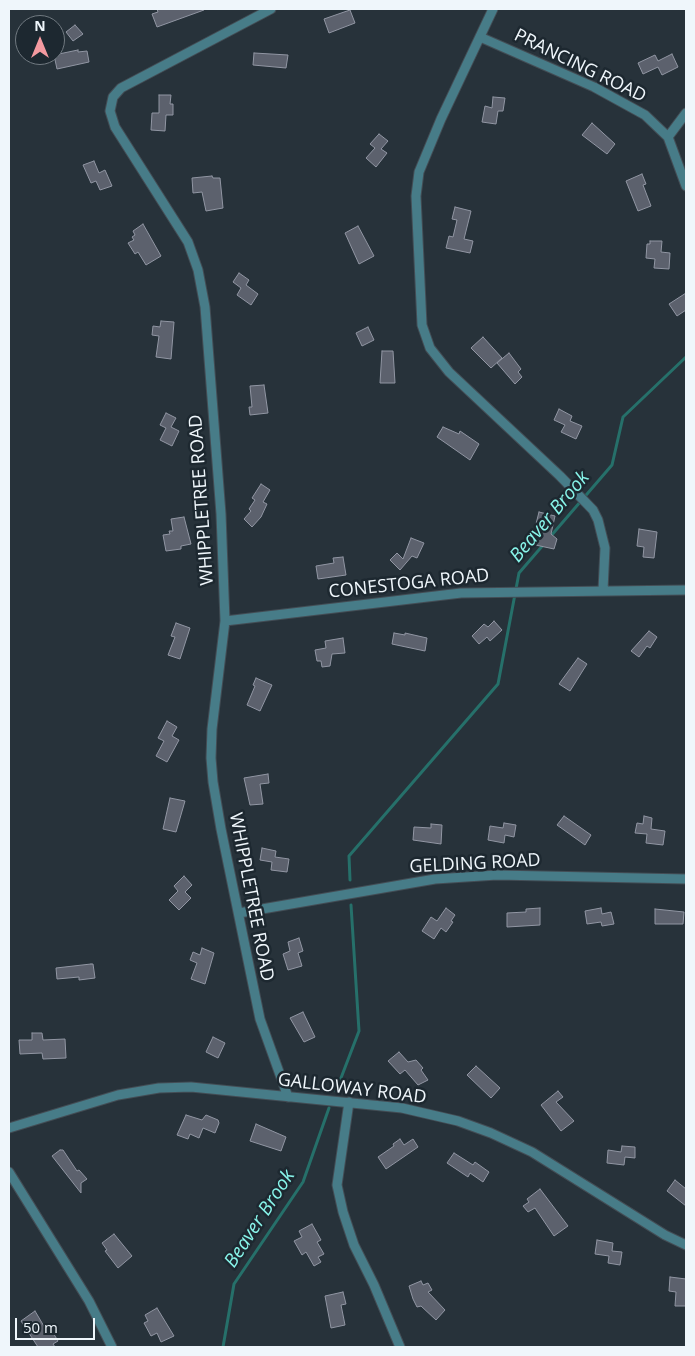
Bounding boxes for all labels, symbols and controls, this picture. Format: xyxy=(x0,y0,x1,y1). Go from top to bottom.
north arrow xyxy=(15,15,65,65)
text: N xyxy=(34,16,46,35)
street label: PRANCING ROAD xyxy=(511,25,649,107)
street label: WHIPPLETREE ROAD xyxy=(185,414,219,586)
water label: Beaver Brook xyxy=(505,467,595,567)
street label: CONESTOGA ROAD xyxy=(328,565,490,603)
street label: WHIPPLETREE ROAD xyxy=(224,811,278,983)
street label: GELDING ROAD xyxy=(409,850,541,878)
street label: GALLOWAY ROAD xyxy=(276,1069,428,1109)
water label: Beaver Brook xyxy=(220,1166,300,1272)
scale bar xyxy=(18,1308,98,1340)
text: 50 m xyxy=(23,1317,58,1337)

